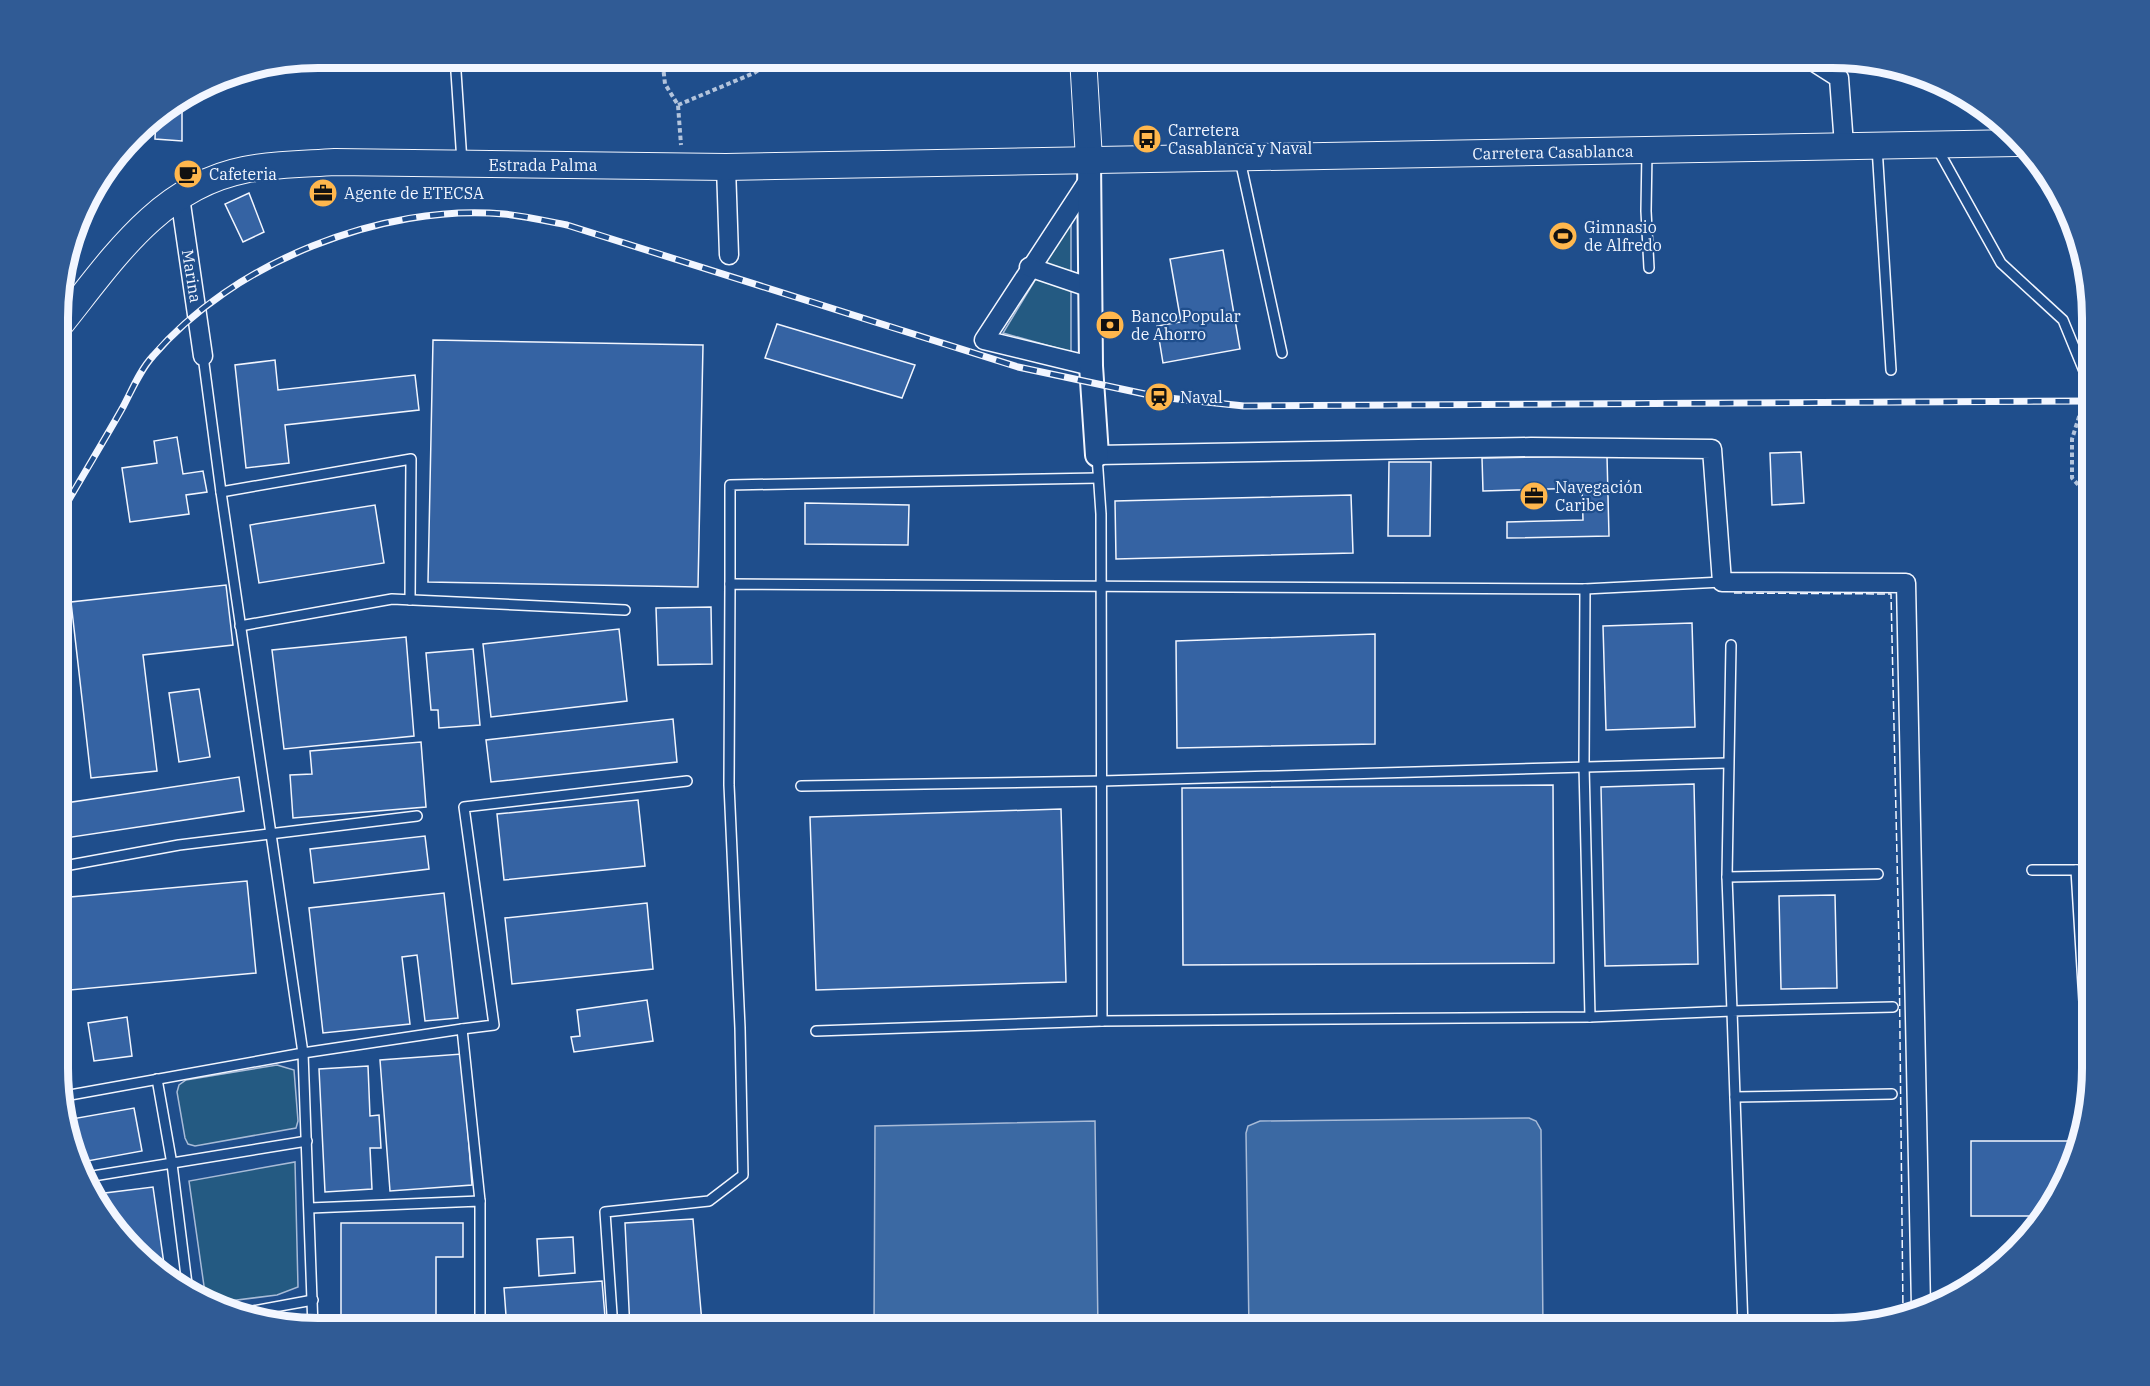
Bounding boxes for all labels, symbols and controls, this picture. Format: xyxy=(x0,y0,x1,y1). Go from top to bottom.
place label: Carretera Casablanca y Naval xyxy=(1168,120,1313,158)
bus stop icon: Carretera Casablanca y Naval xyxy=(1131,123,1163,155)
street label: Carretera Casablanca xyxy=(1472,141,1634,163)
street label: Estrada Palma xyxy=(489,155,598,175)
cafe icon: Cafeteria xyxy=(172,158,204,190)
place label: Cafeteria xyxy=(209,164,277,184)
office icon: Agente de ETECSA xyxy=(307,177,339,209)
place label: Agente de ETECSA xyxy=(344,183,484,203)
place label: Gimnasio de Alfredo xyxy=(1584,217,1662,255)
sports icon: Gimnasio de Alfredo xyxy=(1547,220,1579,252)
street label: Marina xyxy=(178,248,206,304)
place label: Banco Popular de Ahorro xyxy=(1131,306,1241,344)
bank icon: Banco Popular de Ahorro xyxy=(1094,309,1126,341)
station icon: Naval xyxy=(1143,381,1175,413)
place label: Naval xyxy=(1180,387,1223,407)
place label: Navegación Caribe xyxy=(1555,477,1643,515)
office icon: Navegación Caribe xyxy=(1518,480,1550,512)

